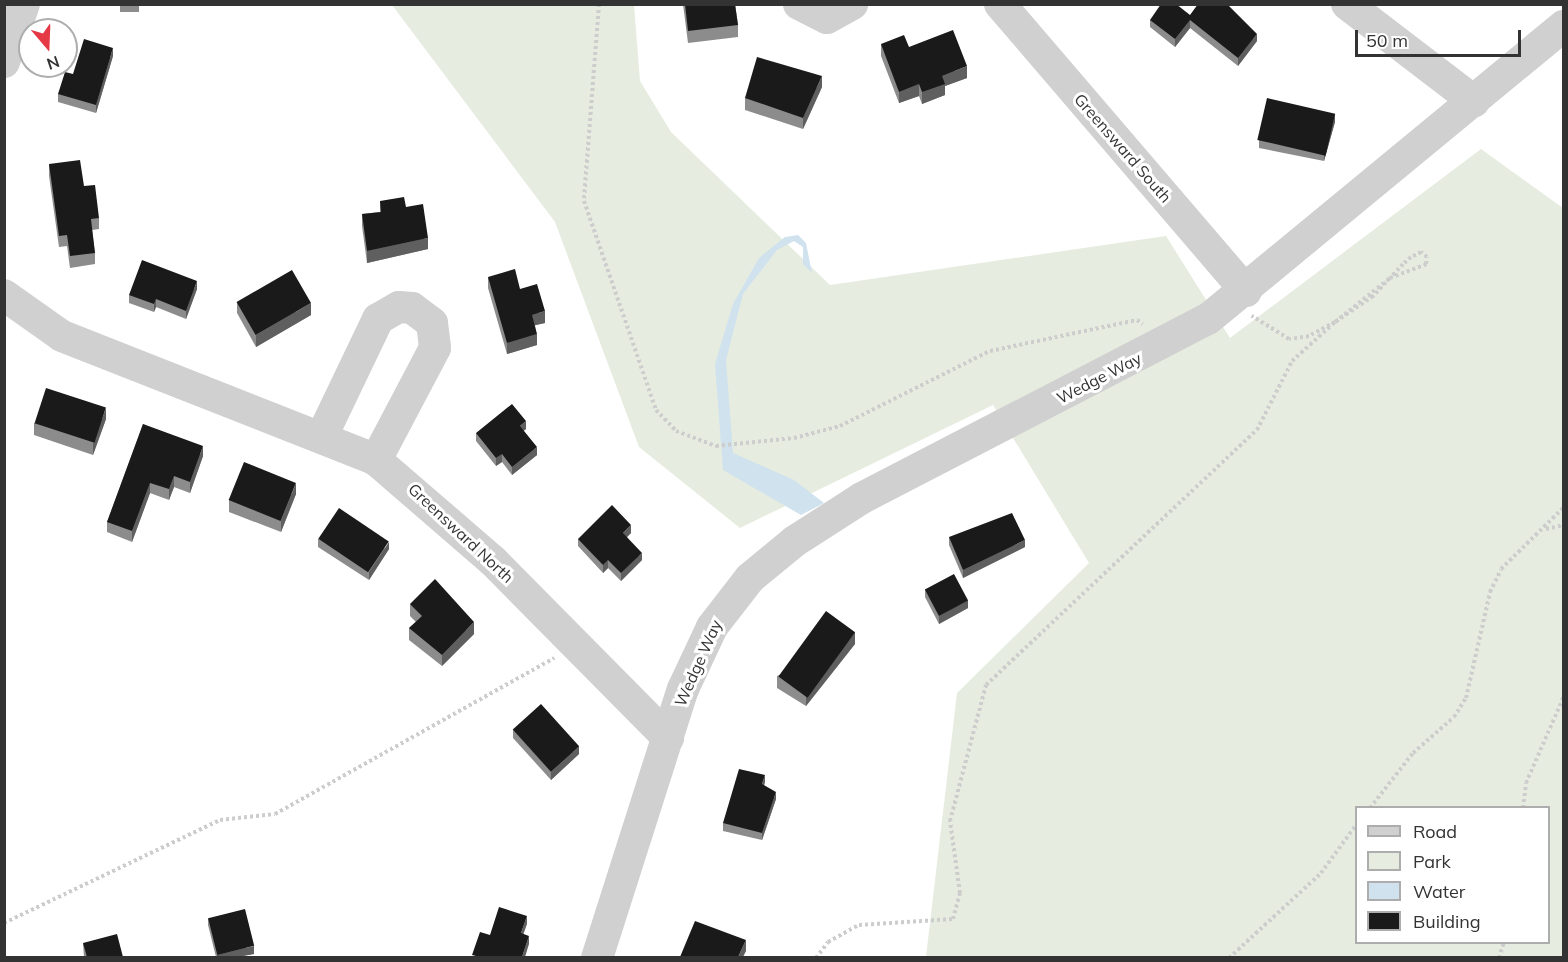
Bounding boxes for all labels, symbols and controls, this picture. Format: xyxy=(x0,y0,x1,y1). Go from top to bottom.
north arrow xyxy=(18,18,78,78)
scale bar xyxy=(1358,18,1524,56)
text: 50 m xyxy=(1366,29,1408,52)
text: N xyxy=(44,52,62,75)
street label: Greensward South xyxy=(1070,90,1176,206)
street label: Wedge Way xyxy=(1053,348,1145,408)
street label: Greensward North xyxy=(404,479,518,587)
street label: Wedge Way xyxy=(670,617,726,709)
legend xyxy=(1355,806,1550,944)
text: Road xyxy=(1413,820,1457,843)
text: Park xyxy=(1413,850,1451,873)
text: Water xyxy=(1413,880,1465,903)
text: Building xyxy=(1413,910,1481,933)

